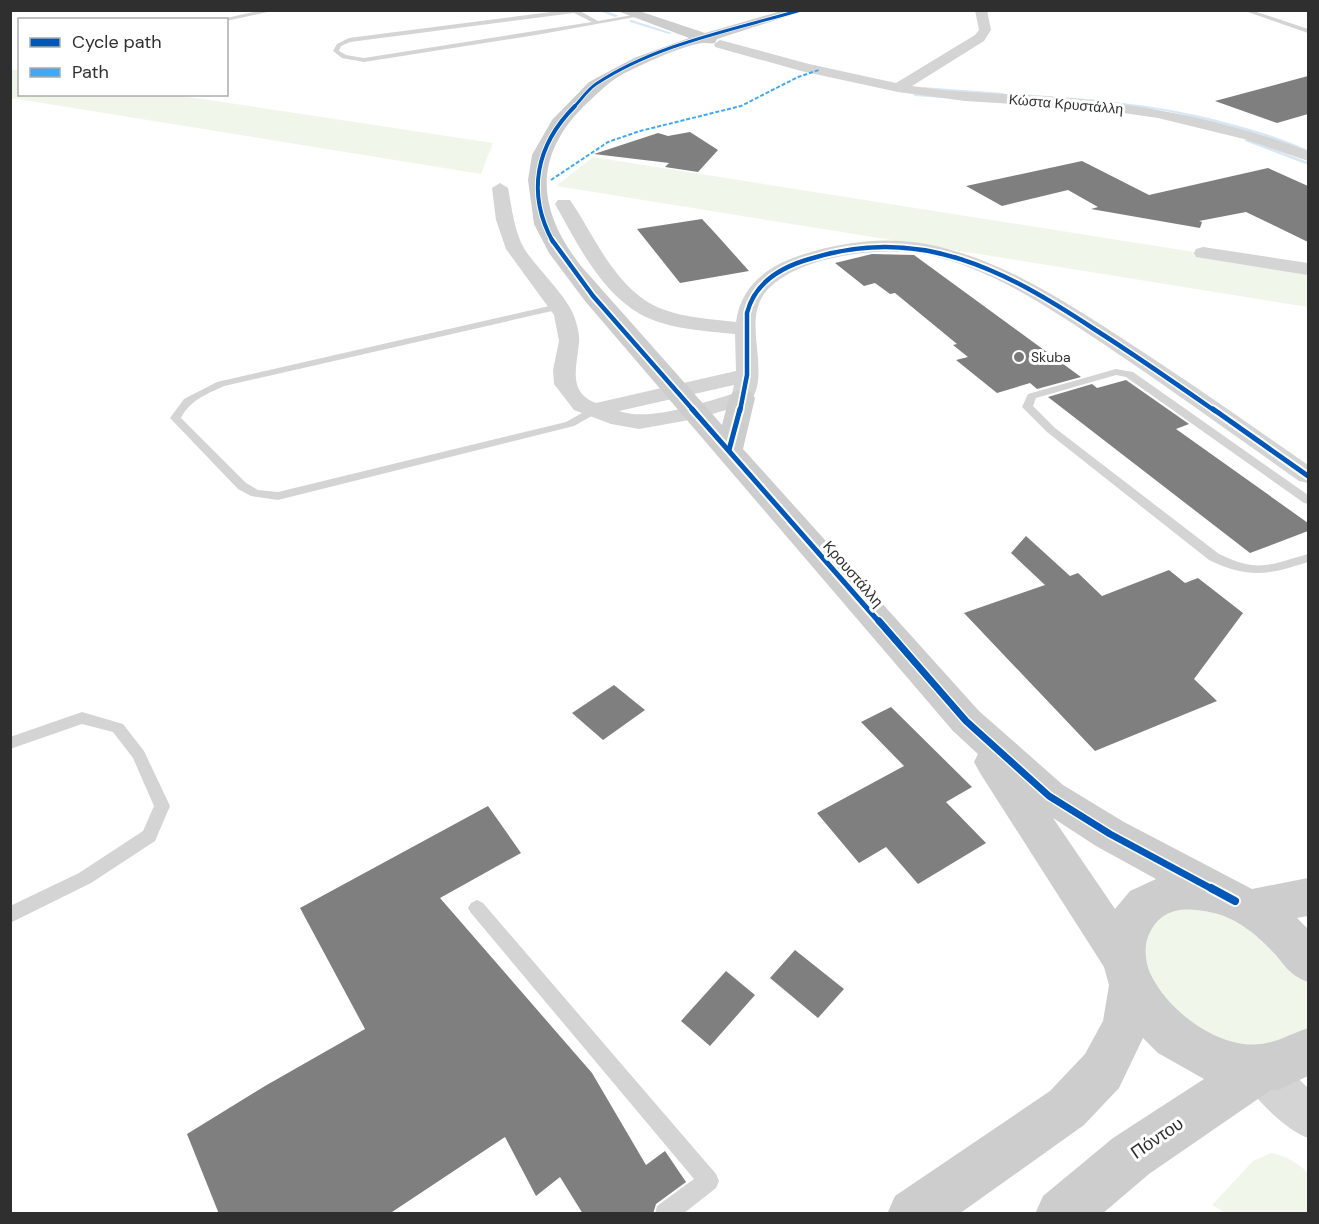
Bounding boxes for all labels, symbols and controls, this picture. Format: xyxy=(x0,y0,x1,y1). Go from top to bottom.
legend xyxy=(18,18,228,96)
text: Cycle path xyxy=(72,30,162,54)
text: Path xyxy=(72,60,109,84)
street label: Κώστα Κρυστάλλη xyxy=(1008,90,1124,118)
place label: Skuba xyxy=(1031,348,1071,366)
marker: Skuba xyxy=(1012,350,1026,364)
street label: Κρουστάλλη xyxy=(819,536,887,612)
street label: Πόντου xyxy=(1126,1112,1188,1164)

